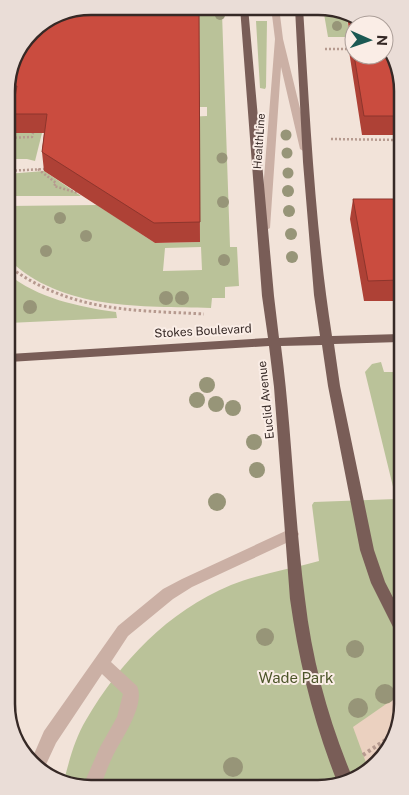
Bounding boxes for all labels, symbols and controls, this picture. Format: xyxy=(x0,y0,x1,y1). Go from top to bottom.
north arrow xyxy=(344,15,394,65)
text: N xyxy=(374,35,390,46)
street label: HealthLine xyxy=(251,113,267,169)
street label: Stokes Boulevard xyxy=(154,321,252,341)
street label: Euclid Avenue xyxy=(255,360,277,440)
park label: Wade Park xyxy=(259,669,333,686)

